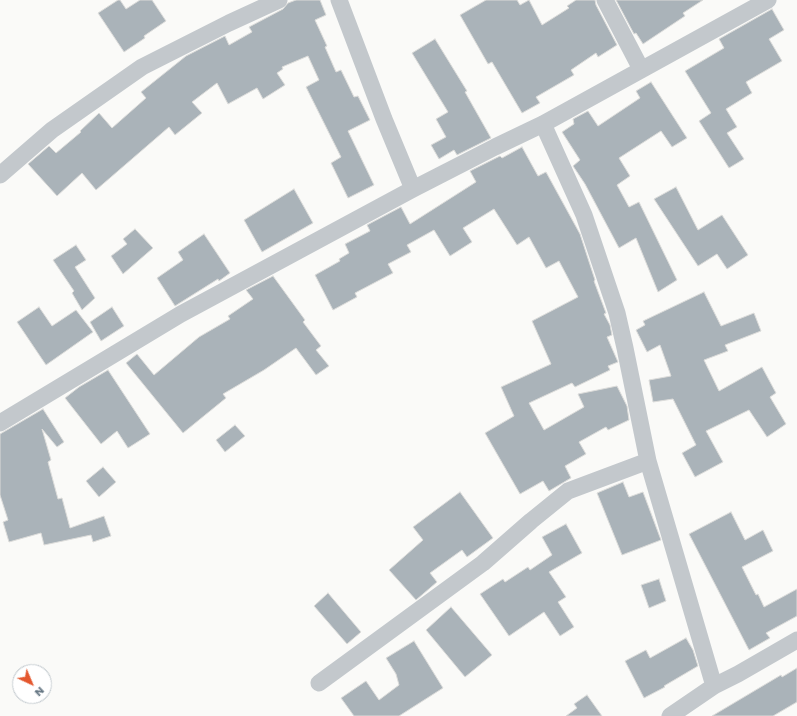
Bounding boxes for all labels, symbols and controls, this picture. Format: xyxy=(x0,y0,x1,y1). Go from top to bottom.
north arrow xyxy=(12,664,52,704)
text: N xyxy=(31,683,48,701)

